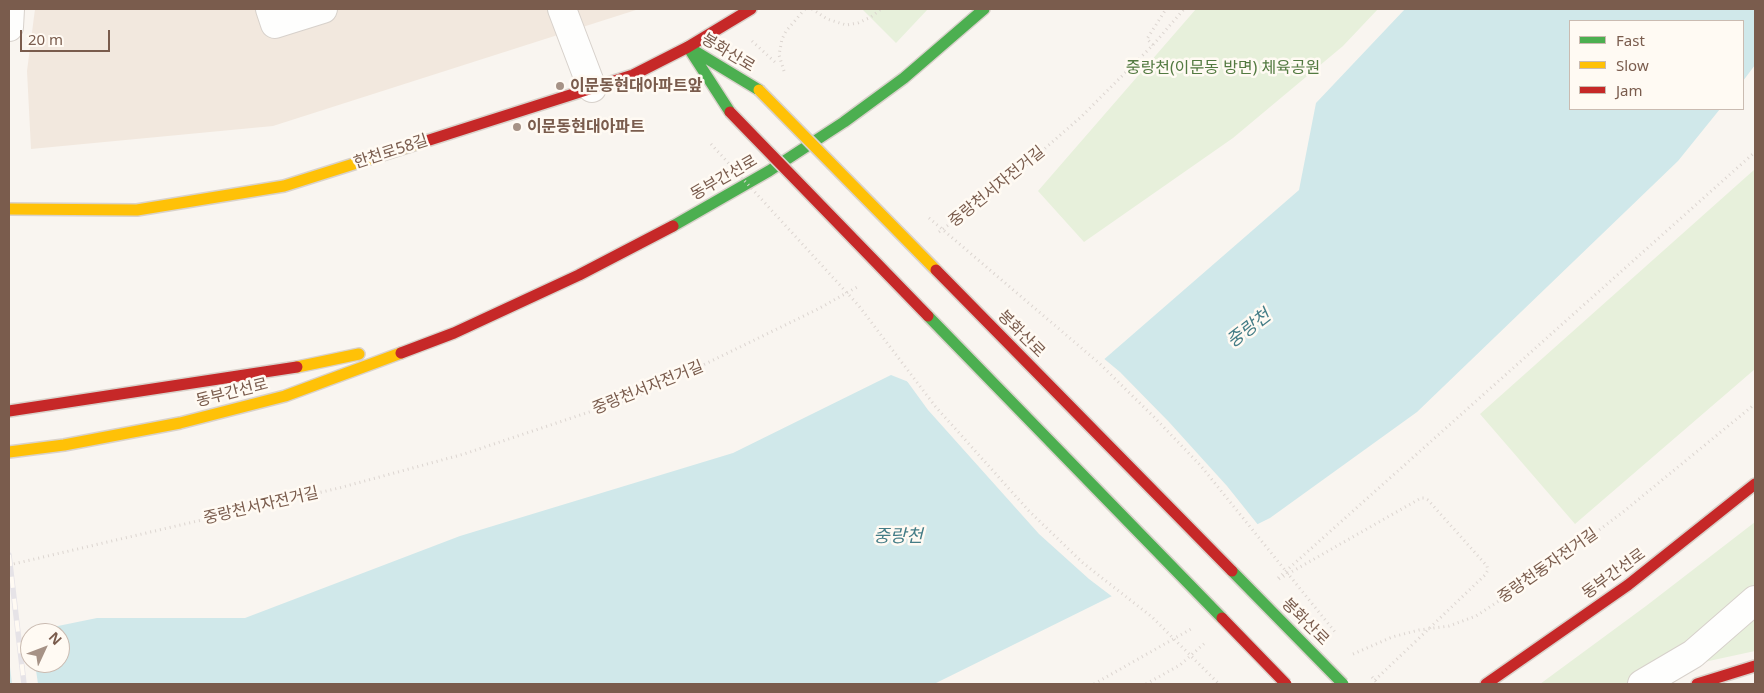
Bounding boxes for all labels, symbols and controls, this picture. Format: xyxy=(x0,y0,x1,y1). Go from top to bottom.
scale bar xyxy=(22,20,112,52)
legend xyxy=(1569,20,1744,110)
text: 20 m xyxy=(28,29,63,49)
street label: 봉화산로 xyxy=(698,30,758,76)
text: Fast xyxy=(1616,30,1645,50)
text: Slow xyxy=(1616,55,1649,75)
park label: 중랑천(이문동 방면) 체육공원 xyxy=(1126,58,1320,78)
place label: 이문동현대아파트앞 xyxy=(570,76,702,96)
marker: 이문동현대아파트앞 xyxy=(554,80,566,92)
text: Jam xyxy=(1616,80,1643,100)
place label: 이문동현대아파트 xyxy=(527,117,645,137)
marker: 이문동현대아파트 xyxy=(511,121,523,133)
street label: 한천로58길 xyxy=(351,131,431,173)
street label: 중랑천서자전거길 xyxy=(945,142,1049,232)
street label: 동부간선로 xyxy=(687,151,761,205)
water label: 중랑천 xyxy=(1223,305,1275,353)
street label: 봉화산로 xyxy=(993,306,1049,362)
street label: 중랑천서자전거길 xyxy=(590,357,706,419)
street label: 동부간선로 xyxy=(194,375,270,411)
street label: 중랑천서자전거길 xyxy=(201,483,321,529)
street label: 중랑천동자전거길 xyxy=(1494,524,1602,608)
water label: 중랑천 xyxy=(873,526,923,548)
street label: 동부간선로 xyxy=(1579,545,1649,603)
street label: 봉화산로 xyxy=(1277,594,1333,650)
north arrow xyxy=(20,623,70,673)
text: N xyxy=(45,627,66,649)

